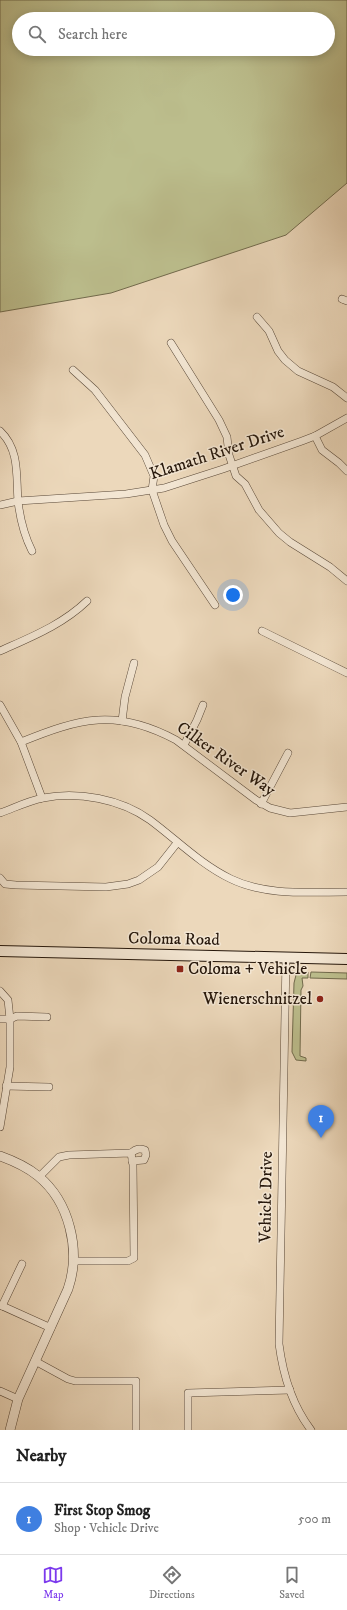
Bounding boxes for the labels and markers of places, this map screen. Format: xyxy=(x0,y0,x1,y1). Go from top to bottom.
place label: Coloma + Vehicle xyxy=(188,958,307,980)
marker: Coloma + Vehicle xyxy=(175,964,185,974)
place label: Wienerschnitzel xyxy=(202,988,312,1010)
marker: Wienerschnitzel xyxy=(315,994,325,1004)
pin: 1 xyxy=(308,1105,334,1138)

